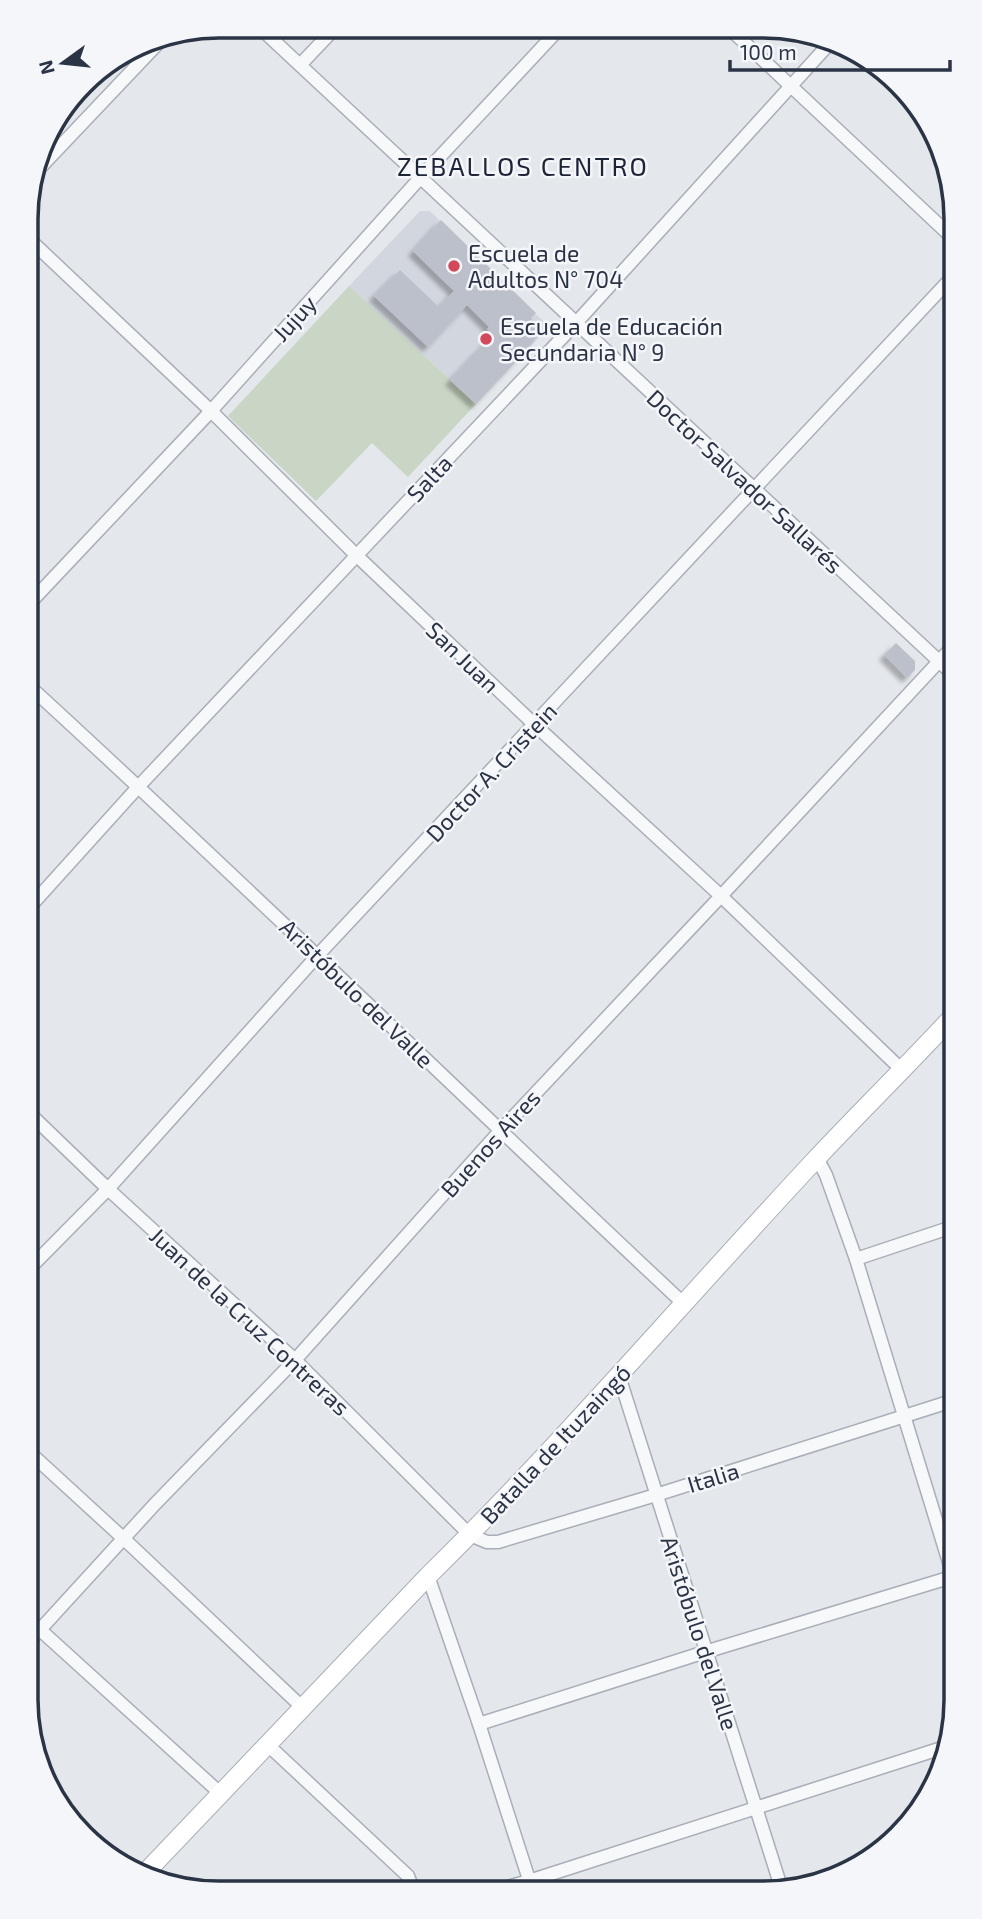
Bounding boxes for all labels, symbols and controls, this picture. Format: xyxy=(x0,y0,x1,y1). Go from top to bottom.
north arrow xyxy=(28,28,98,98)
scale bar xyxy=(730,28,950,72)
text: 100 m xyxy=(740,39,797,64)
text: N xyxy=(33,58,59,77)
district label: ZEBALLOS CENTRO xyxy=(397,150,649,181)
place label: Escuela de Adultos N° 704 xyxy=(468,239,623,293)
marker: Escuela de Adultos N° 704 xyxy=(446,258,462,274)
street label: Jujuy xyxy=(266,289,322,347)
place label: Escuela de Educación Secundaria N° 9 xyxy=(500,312,723,366)
marker: Escuela de Educación Secundaria N° 9 xyxy=(478,331,494,347)
street label: Doctor Salvador Sallarés xyxy=(642,383,848,579)
street label: Salta xyxy=(400,449,458,507)
street label: San Juan xyxy=(421,616,505,698)
street label: Doctor A. Cristein xyxy=(420,697,562,847)
street label: Aristóbulo del Valle xyxy=(274,913,440,1073)
street label: Buenos Aires xyxy=(434,1083,546,1203)
street label: Juan de la Cruz Contreras xyxy=(144,1221,356,1421)
street label: Batalla de Ituzaingó xyxy=(474,1359,636,1529)
street label: Italia xyxy=(684,1456,742,1498)
street label: Aristóbulo del Valle xyxy=(655,1532,745,1734)

